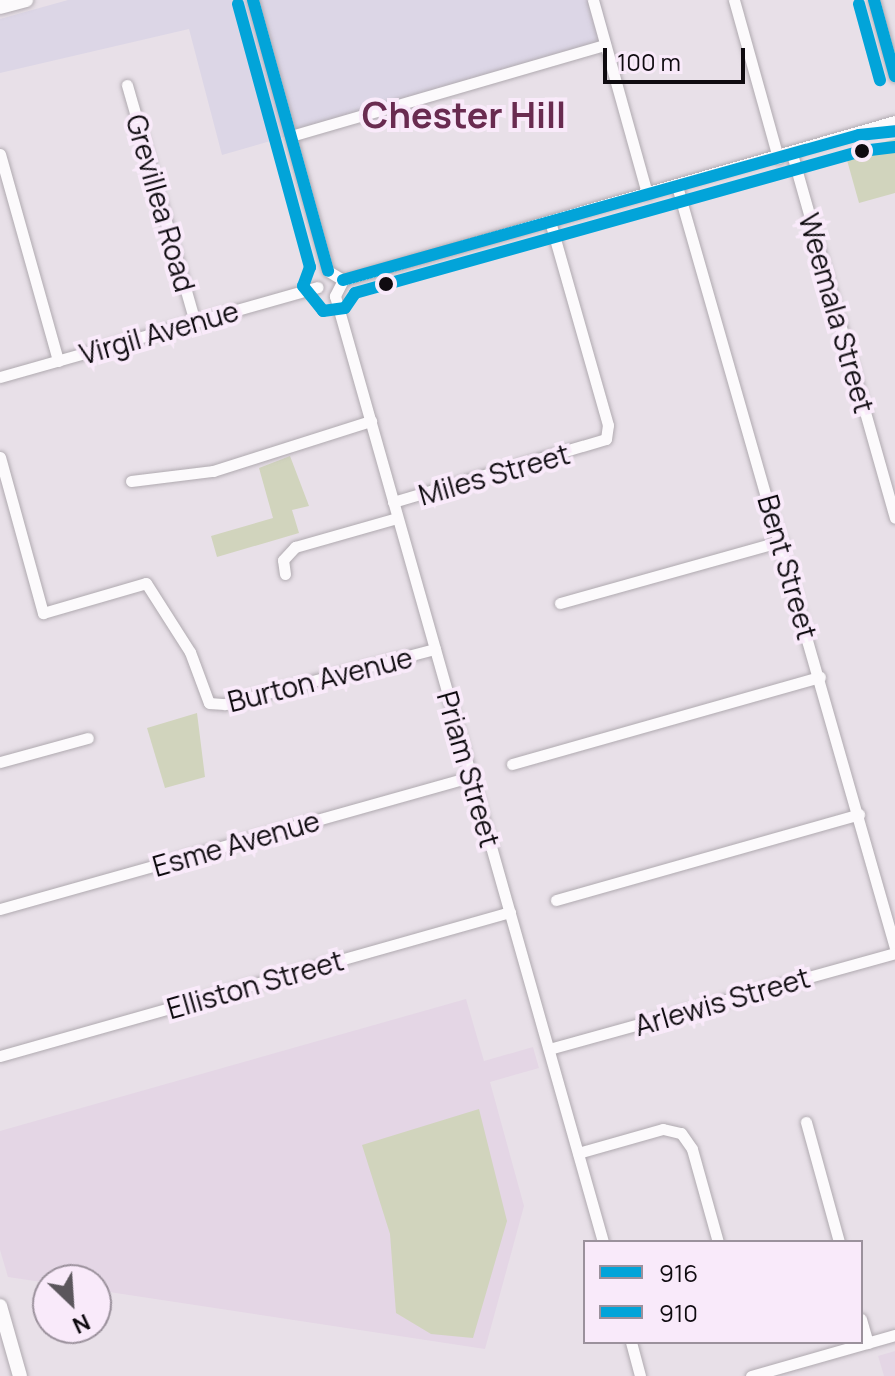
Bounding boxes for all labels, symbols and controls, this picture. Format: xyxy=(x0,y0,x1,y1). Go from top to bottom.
scale bar xyxy=(607,32,749,82)
text: 100 m xyxy=(617,45,681,78)
district label: Chester Hill xyxy=(362,93,566,137)
street label: Grevillea Road xyxy=(120,111,202,295)
unlabelled marker xyxy=(854,143,870,159)
street label: Weemala Street xyxy=(792,209,882,417)
unlabelled marker xyxy=(378,276,394,292)
street label: Virgil Avenue xyxy=(76,293,242,371)
street label: Miles Street xyxy=(415,436,573,512)
street label: Bent Street xyxy=(751,491,825,643)
street label: Burton Avenue xyxy=(224,640,416,718)
street label: Priam Street xyxy=(431,687,507,851)
street label: Esme Avenue xyxy=(149,803,323,883)
street label: Elliston Street xyxy=(163,943,347,1025)
street label: Arlewis Street xyxy=(631,960,813,1042)
legend xyxy=(583,1240,863,1344)
text: 916 xyxy=(659,1256,698,1289)
north arrow xyxy=(32,1264,112,1344)
text: 910 xyxy=(659,1296,698,1329)
text: N xyxy=(68,1307,95,1341)

